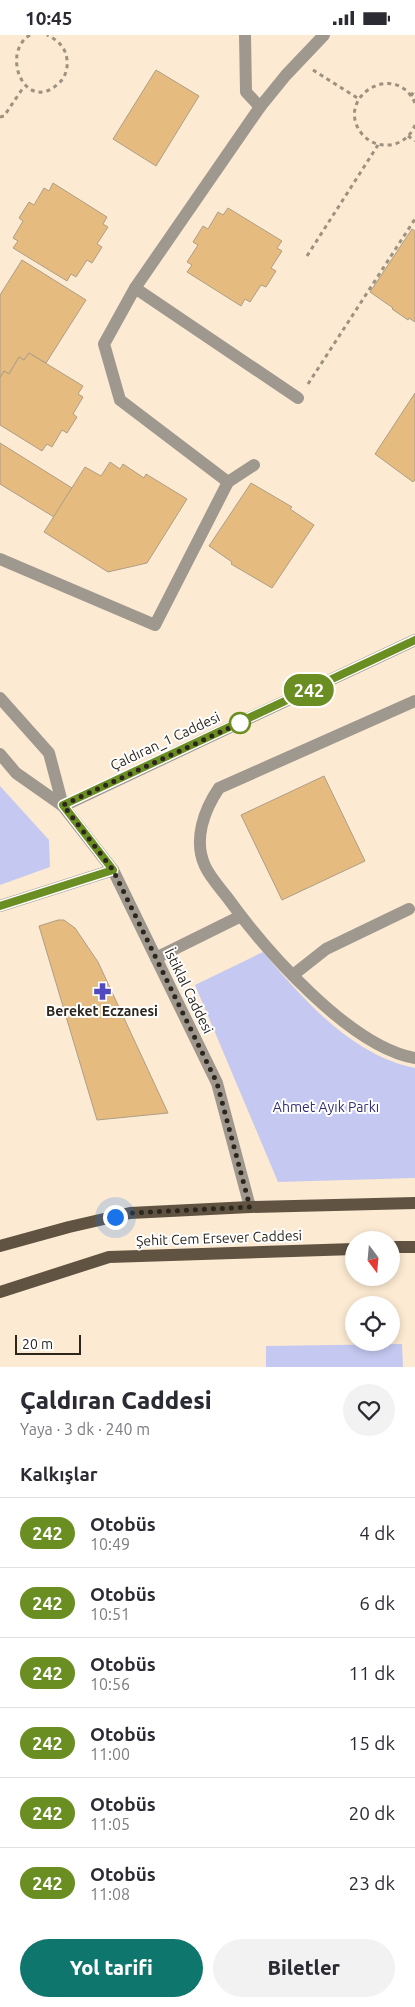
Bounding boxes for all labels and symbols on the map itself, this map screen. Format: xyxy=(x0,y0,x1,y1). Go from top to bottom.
line badge: 242 xyxy=(280,674,338,706)
street label: Çaldıran_1 Caddesi xyxy=(108,709,222,773)
unlabelled marker xyxy=(229,712,251,734)
street label: İstiklal Caddesi xyxy=(161,946,217,1036)
pharmacy icon: Bereket Eczanesi xyxy=(92,981,112,1001)
place label: Bereket Eczanesi xyxy=(46,1003,158,1019)
park label: Ahmet Ayık Parkı xyxy=(273,1099,379,1115)
your location xyxy=(103,1205,128,1230)
street label: Şehit Cem Ersever Caddesi xyxy=(136,1227,302,1249)
north arrow xyxy=(345,1231,400,1286)
scale bar xyxy=(15,1332,81,1355)

